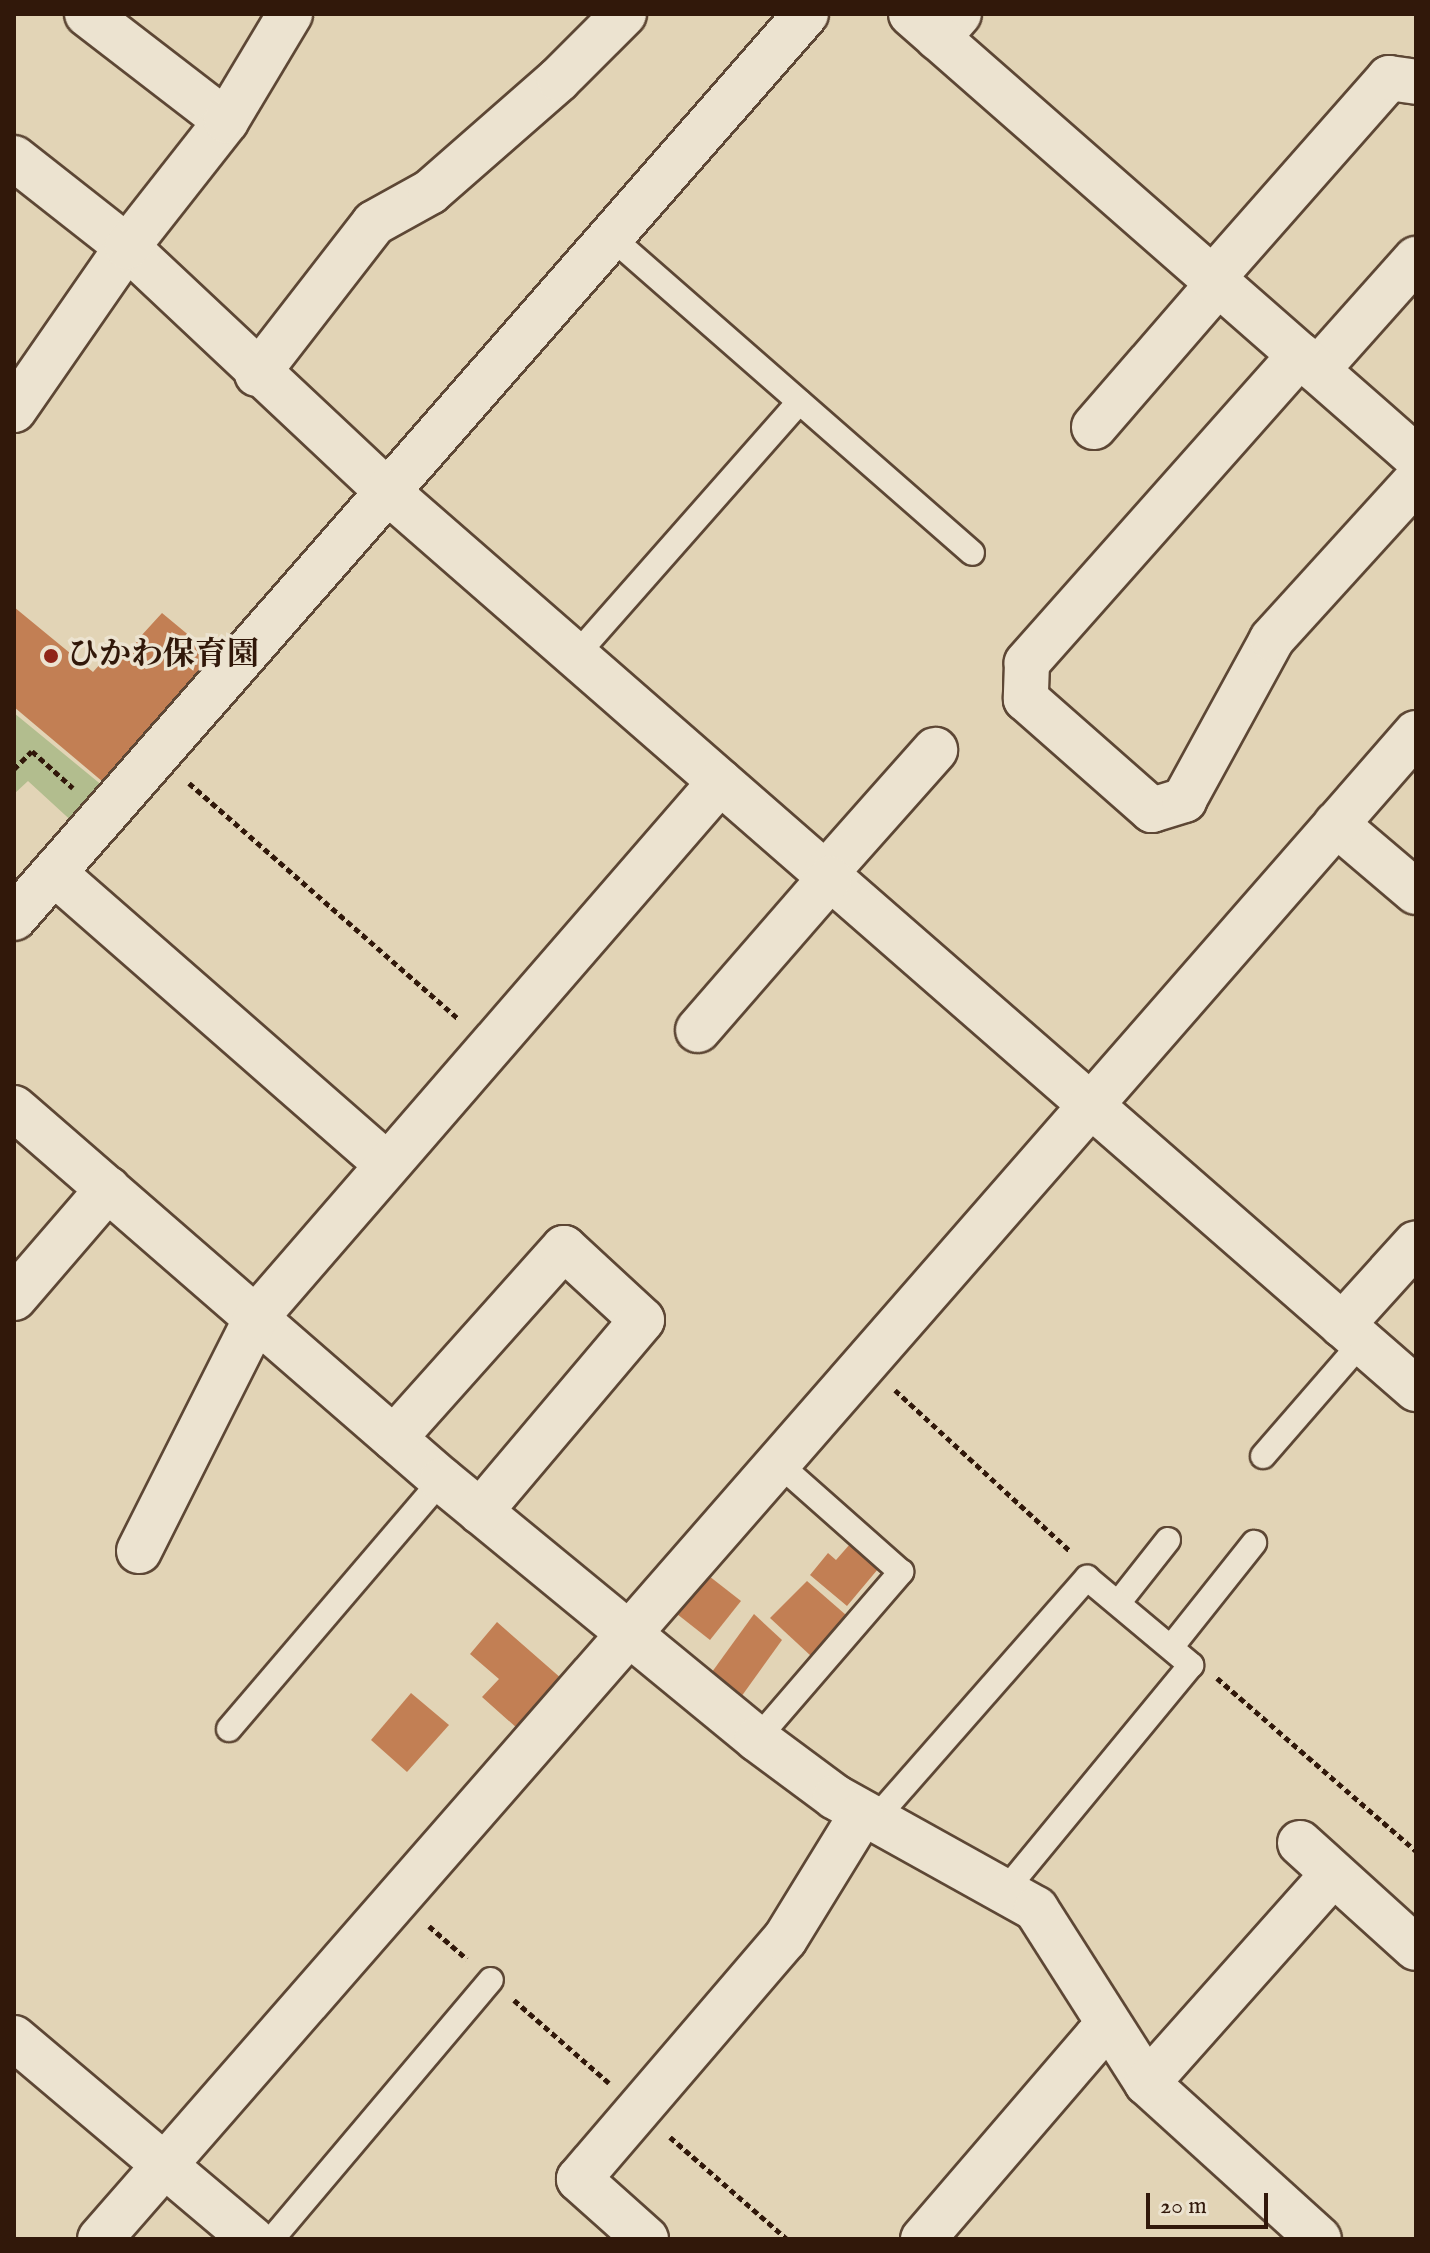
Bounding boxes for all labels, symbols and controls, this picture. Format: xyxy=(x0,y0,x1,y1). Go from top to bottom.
place label: ひかわ保育園 xyxy=(67,637,259,675)
marker: ひかわ保育園 xyxy=(42,647,60,665)
scale bar xyxy=(1150,2177,1272,2227)
text: 20 m xyxy=(1160,2191,1207,2222)

